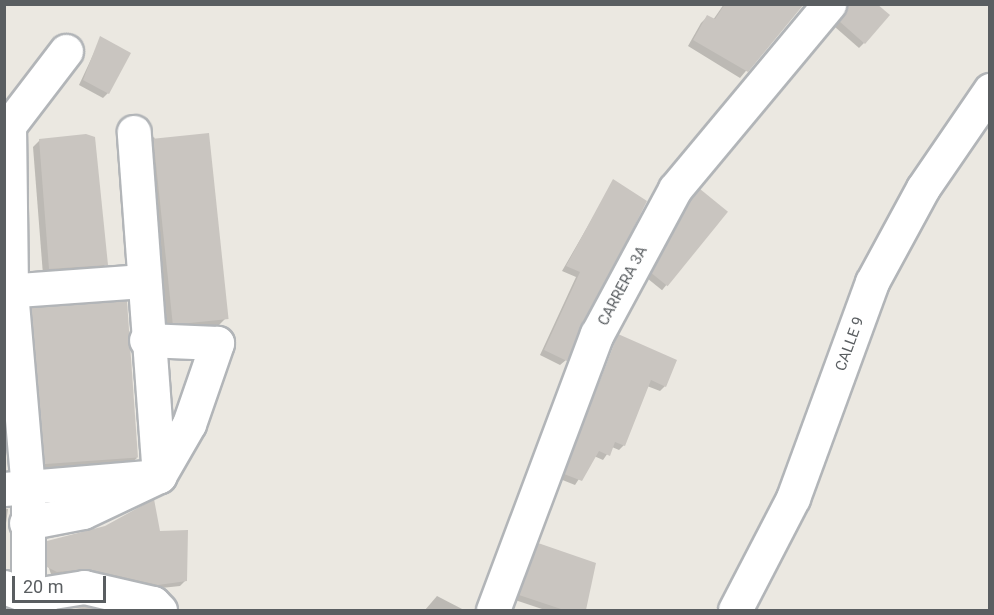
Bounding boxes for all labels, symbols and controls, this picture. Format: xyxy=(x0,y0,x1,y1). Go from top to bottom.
street label: CARRERA 3A xyxy=(595,243,651,329)
street label: CALLE 9 xyxy=(832,314,868,374)
scale bar xyxy=(15,564,110,602)
text: 20 m xyxy=(23,576,63,597)

